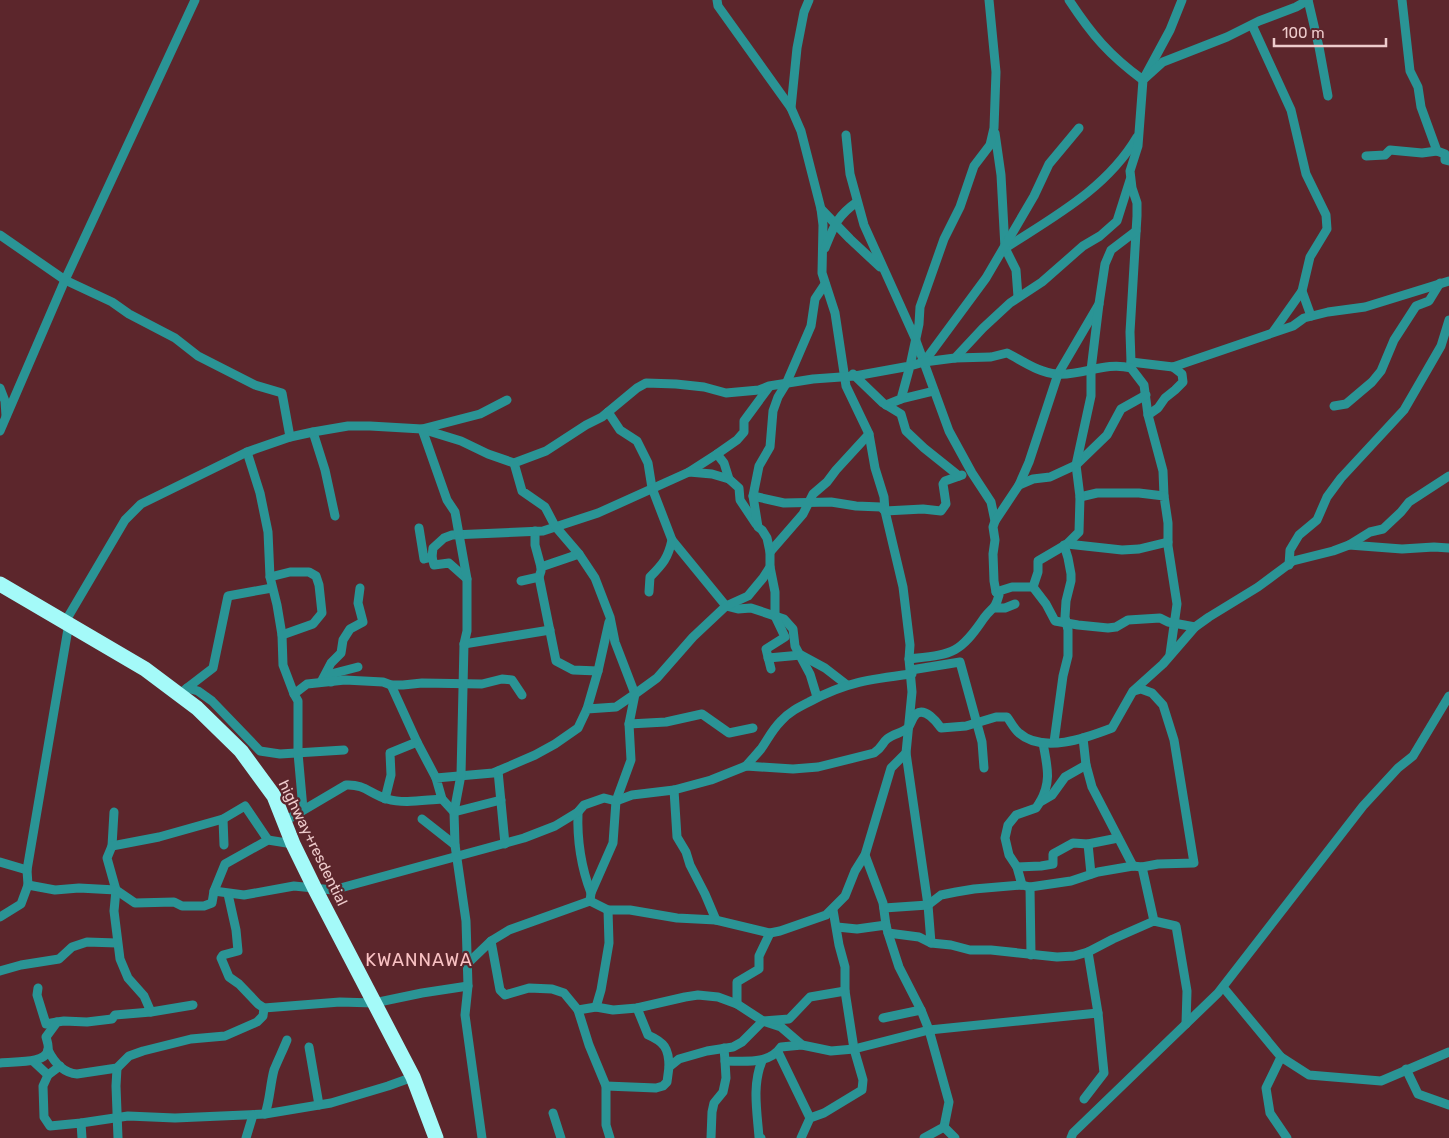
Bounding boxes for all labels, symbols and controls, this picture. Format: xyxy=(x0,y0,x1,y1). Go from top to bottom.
scale bar xyxy=(1274,15,1386,47)
text: 100 m xyxy=(1282,24,1324,42)
street label: highway+resdential xyxy=(275,777,351,909)
district label: KWANNAWA xyxy=(365,949,473,971)

